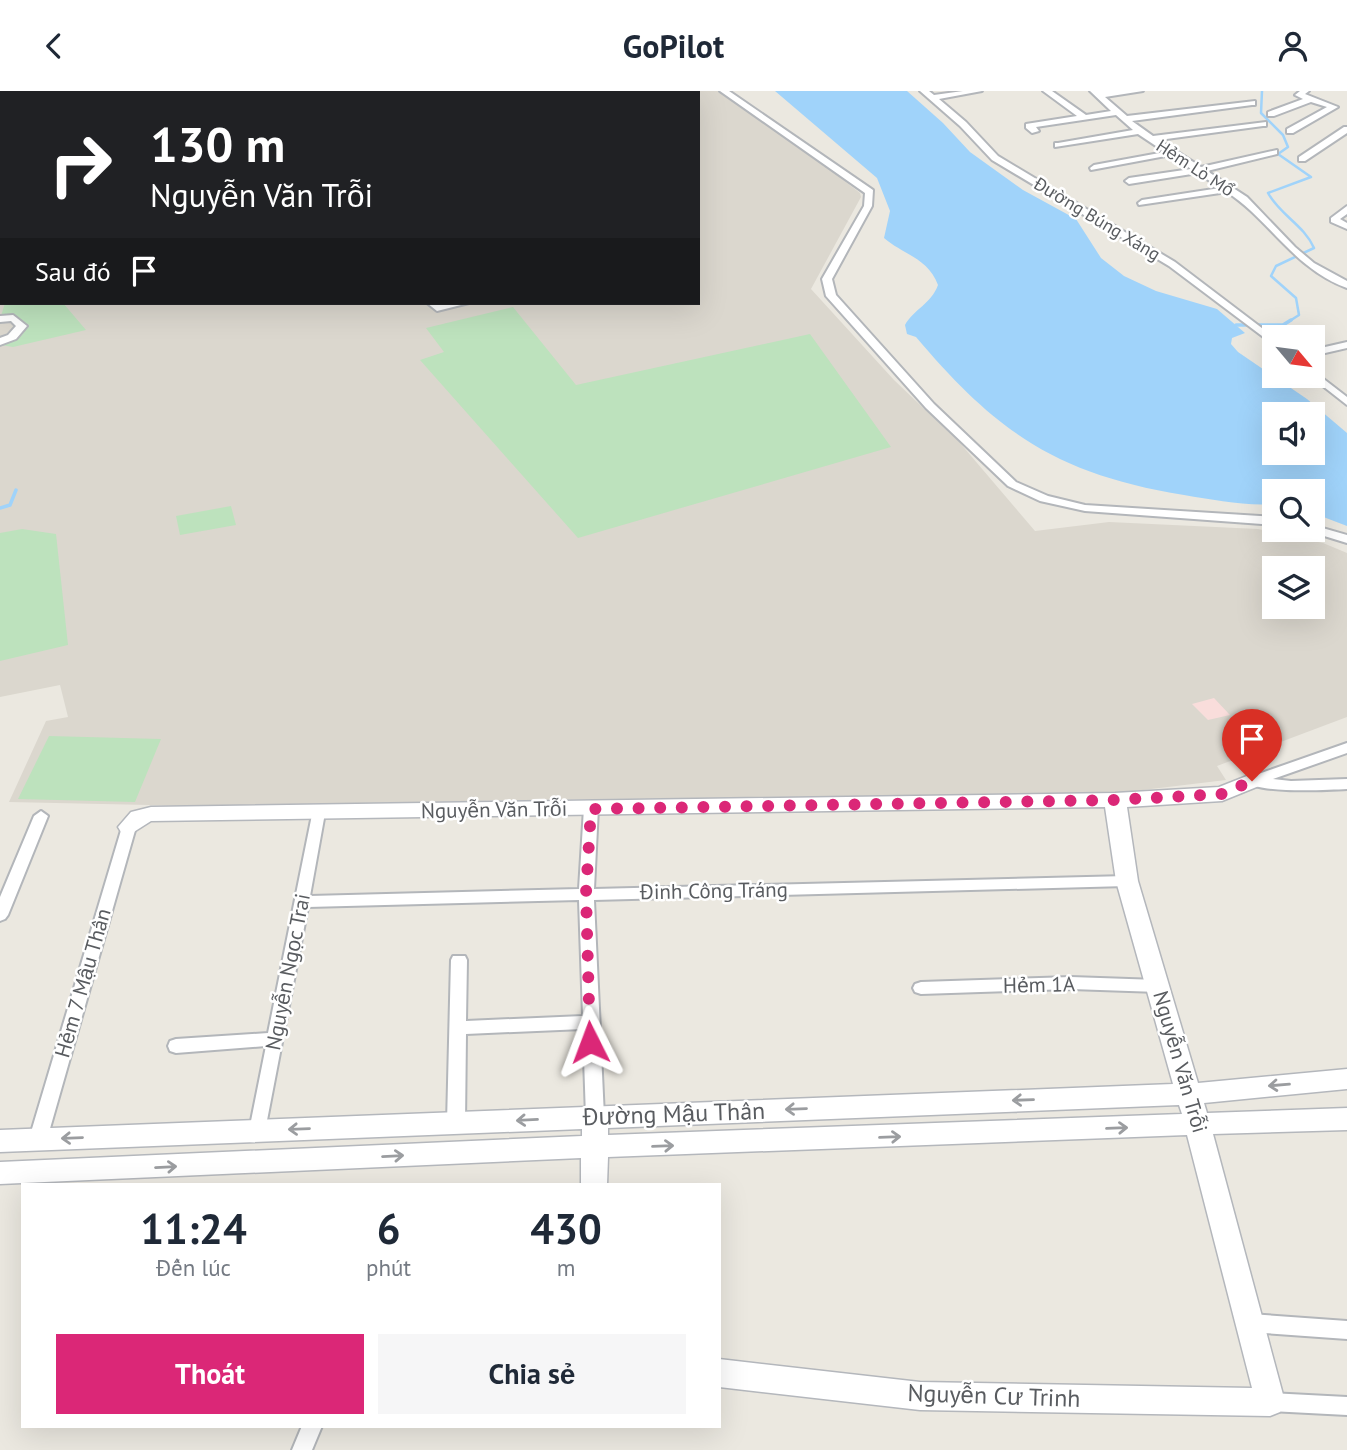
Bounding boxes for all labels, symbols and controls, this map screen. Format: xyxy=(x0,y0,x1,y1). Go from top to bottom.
text: GoPilot xyxy=(623,25,724,67)
icon: back xyxy=(35,27,73,65)
icon: person xyxy=(1274,27,1312,65)
text: 130 m xyxy=(150,112,285,176)
icon: right xyxy=(35,119,126,210)
street label: Hẻm Lò Mổ xyxy=(1152,134,1239,201)
street label: Đường Búng Xáng xyxy=(1029,171,1165,265)
text: Nguyễn Văn Trỗi xyxy=(150,174,373,216)
icon: arrive xyxy=(125,252,163,290)
text: Sau đó xyxy=(35,255,111,288)
north arrow xyxy=(1262,325,1325,389)
map controls xyxy=(1262,325,1325,619)
button: sound xyxy=(1262,402,1325,465)
button: search xyxy=(1262,479,1325,542)
button: layers xyxy=(1262,556,1325,619)
pin xyxy=(1222,709,1282,781)
icon: arrive xyxy=(1233,720,1271,758)
street label: Nguyễn Văn Trỗi xyxy=(421,795,567,824)
street label: Đinh Công Tráng xyxy=(639,876,788,905)
street label: Nguyễn Ngọc Trai xyxy=(259,891,316,1052)
street label: Hẻm 7 Mậu Thân xyxy=(48,905,117,1061)
street label: Hẻm 1A xyxy=(1003,970,1076,999)
street label: Nguyễn Văn Trỗi xyxy=(1147,988,1214,1136)
position arrow xyxy=(553,1005,627,1079)
one-way arrow xyxy=(1268,1079,1291,1092)
one-way arrow xyxy=(1012,1094,1035,1107)
street label: Đường Mậu Thân xyxy=(581,1095,766,1132)
one-way arrow xyxy=(784,1103,807,1116)
one-way arrow xyxy=(516,1114,539,1127)
one-way arrow xyxy=(1106,1122,1129,1135)
one-way arrow xyxy=(288,1123,311,1136)
one-way arrow xyxy=(878,1130,901,1144)
one-way arrow xyxy=(61,1131,84,1144)
one-way arrow xyxy=(651,1139,674,1152)
one-way arrow xyxy=(382,1149,404,1162)
one-way arrow xyxy=(154,1161,177,1174)
text: 11:24 xyxy=(140,1201,247,1256)
text: 6 xyxy=(377,1201,400,1256)
text: 430 xyxy=(530,1201,602,1256)
text: Đến lúc xyxy=(156,1253,231,1282)
text: phút xyxy=(366,1253,411,1282)
text: m xyxy=(557,1253,575,1282)
button: Thoát xyxy=(56,1334,364,1414)
button: Chia sẻ xyxy=(378,1334,686,1414)
street label: Nguyễn Cư Trinh xyxy=(907,1377,1081,1414)

